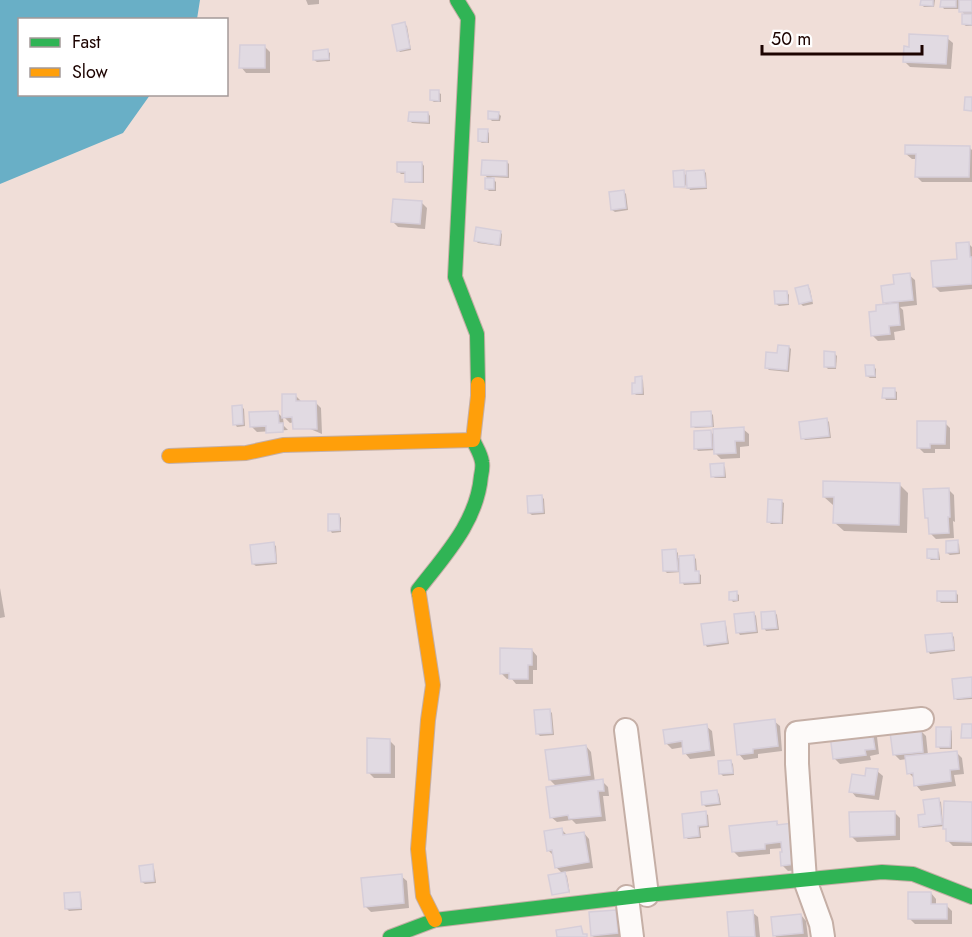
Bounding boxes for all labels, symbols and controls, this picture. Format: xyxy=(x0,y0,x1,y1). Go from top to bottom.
legend xyxy=(18,18,228,96)
scale bar xyxy=(762,18,922,56)
text: 50 m xyxy=(771,26,811,52)
text: Fast xyxy=(72,29,101,55)
text: Slow xyxy=(72,59,109,85)

